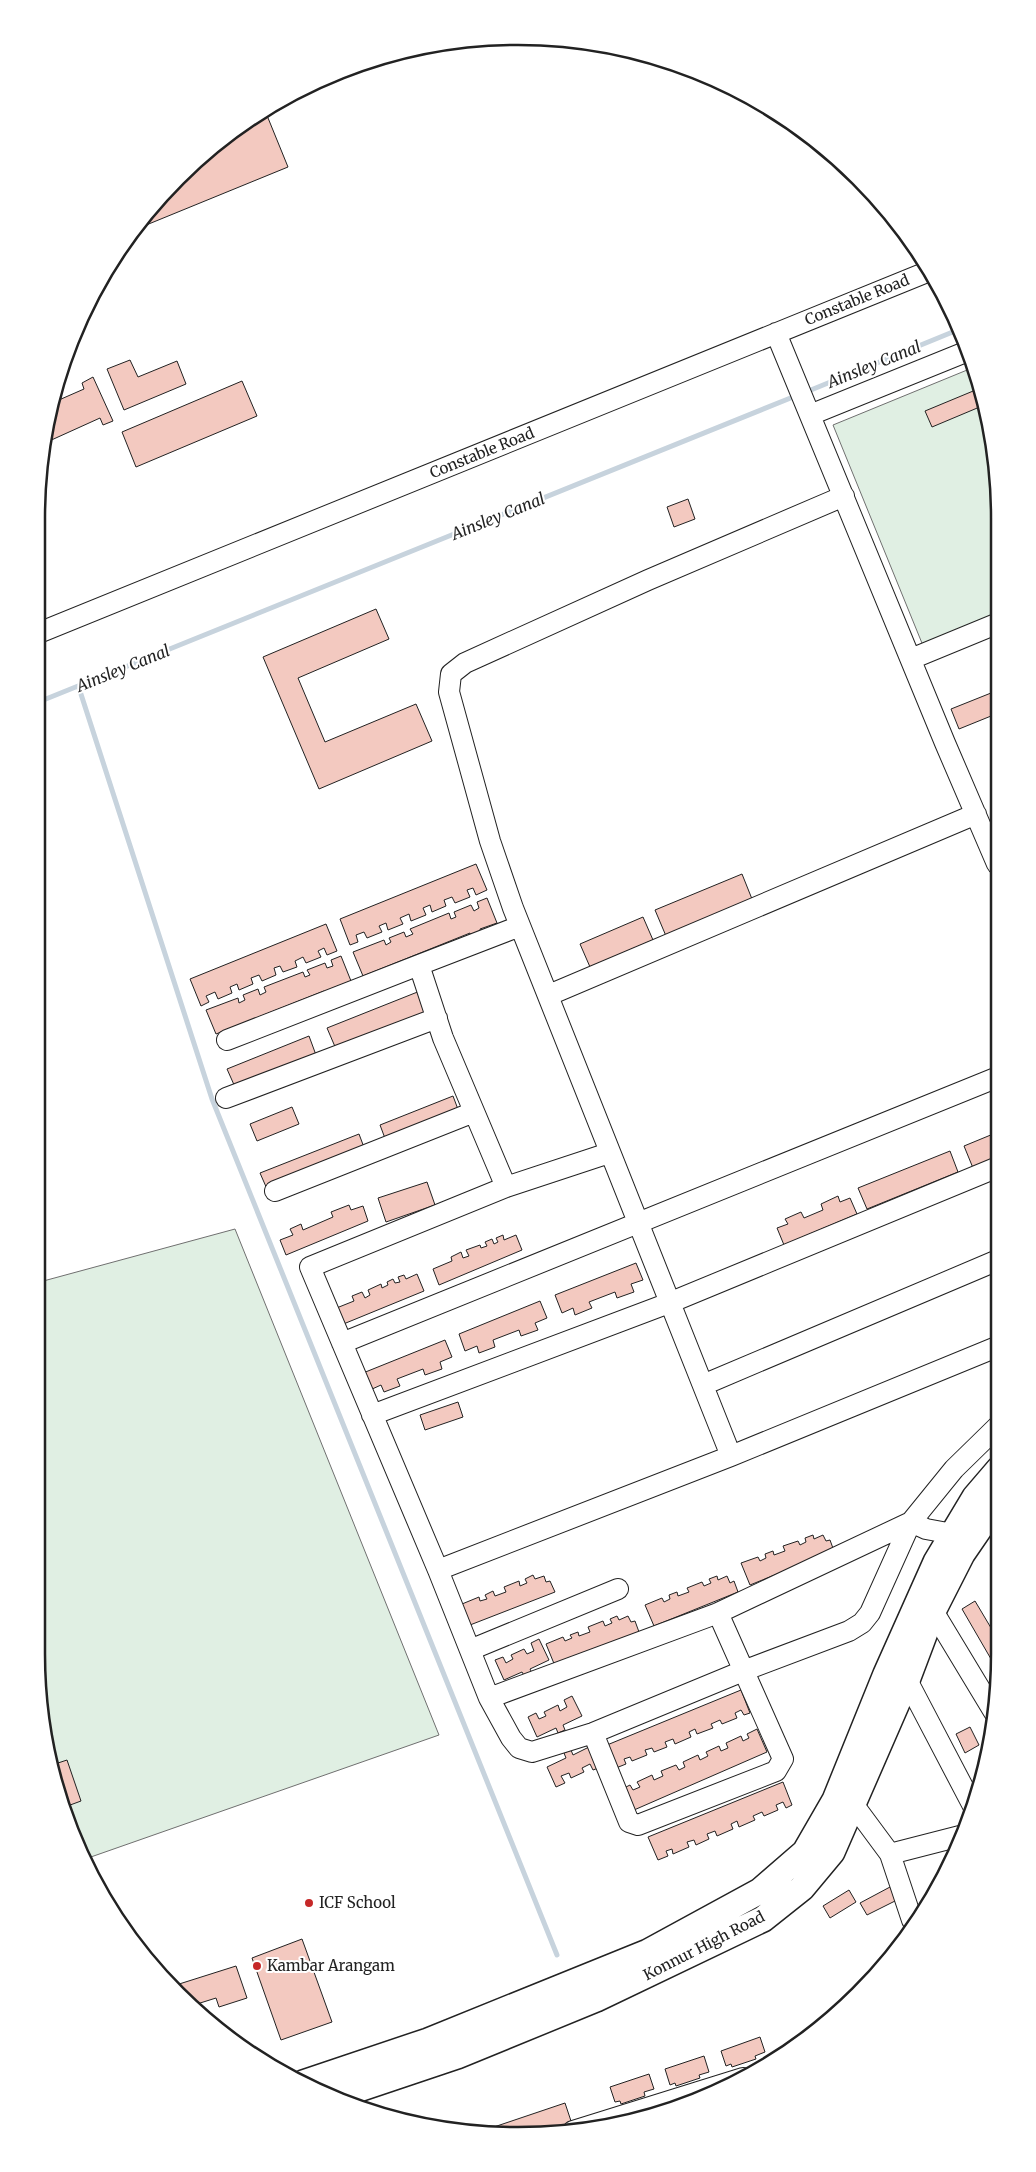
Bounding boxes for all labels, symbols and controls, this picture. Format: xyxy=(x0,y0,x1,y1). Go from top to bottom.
street label: Constable Road xyxy=(802,270,912,329)
water label: Ainsley Canal xyxy=(822,336,924,393)
street label: Constable Road xyxy=(427,423,537,482)
water label: Ainsley Canal xyxy=(446,488,548,545)
water label: Ainsley Canal xyxy=(71,640,173,697)
place label: ICF School xyxy=(319,1893,396,1912)
marker: ICF School xyxy=(303,1897,315,1909)
street label: Konnur High Road xyxy=(640,1907,768,1984)
place label: Kambar Arangam xyxy=(267,1956,395,1975)
marker: Kambar Arangam xyxy=(251,1960,263,1972)

